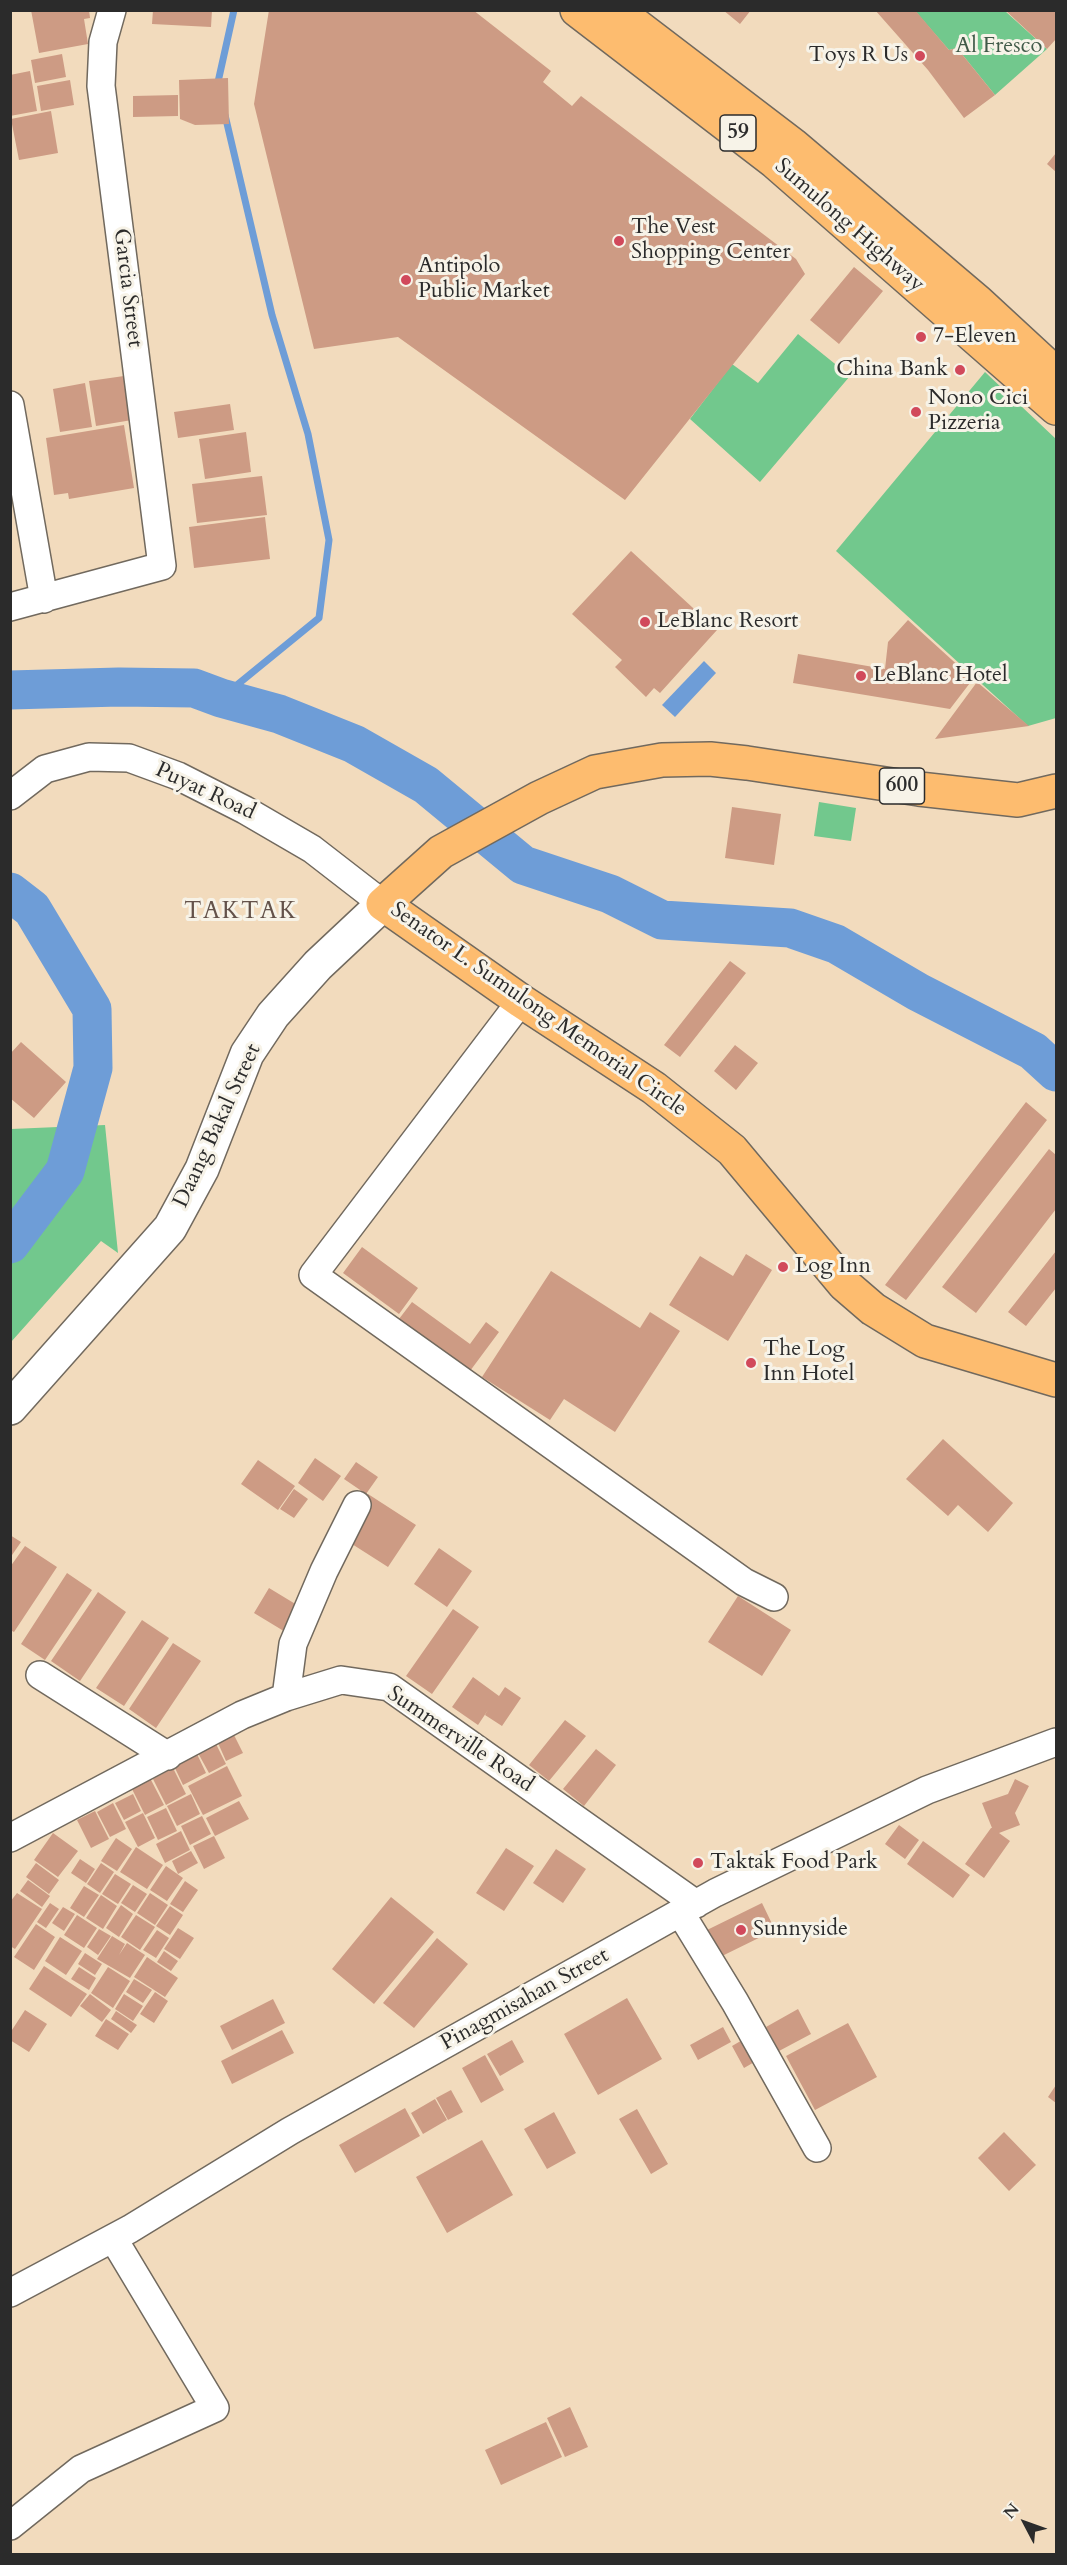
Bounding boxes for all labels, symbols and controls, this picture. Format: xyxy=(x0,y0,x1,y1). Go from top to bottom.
park label: Al Fresco xyxy=(956,34,1042,60)
place label: Toys R Us xyxy=(809,43,908,69)
marker: Toys R Us xyxy=(913,49,927,63)
road number: 59 xyxy=(720,115,756,151)
street label: Sumulong Highway xyxy=(769,154,929,298)
place label: The Vest Shopping Center xyxy=(631,215,791,266)
street label: Garcia Street xyxy=(107,227,147,349)
marker: The Vest Shopping Center xyxy=(612,234,626,248)
place label: Antipolo Public Market xyxy=(418,254,550,306)
marker: Antipolo Public Market xyxy=(399,273,413,287)
place label: 7-Eleven xyxy=(933,324,1017,350)
marker: 7-Eleven xyxy=(914,330,928,344)
place label: China Bank xyxy=(836,357,948,383)
marker: China Bank xyxy=(953,363,967,377)
place label: Nono Cici Pizzeria xyxy=(928,386,1028,438)
marker: Nono Cici Pizzeria xyxy=(909,405,923,419)
place label: LeBlanc Resort xyxy=(657,609,798,635)
marker: LeBlanc Resort xyxy=(638,615,652,629)
place label: LeBlanc Hotel xyxy=(873,663,1008,689)
marker: LeBlanc Hotel xyxy=(854,669,868,683)
street label: Puyat Road xyxy=(151,757,259,827)
road number: 600 xyxy=(880,768,924,804)
street label: Senator L. Sumulong Memorial Circle xyxy=(385,897,691,1123)
district label: TAKTAK xyxy=(184,898,298,926)
street label: Daang Bakal Street xyxy=(168,1040,268,1212)
place label: Log Inn xyxy=(795,1254,871,1280)
marker: Log Inn xyxy=(776,1260,790,1274)
place label: The Log Inn Hotel xyxy=(763,1337,854,1388)
marker: The Log Inn Hotel xyxy=(744,1356,758,1370)
street label: Summerville Road xyxy=(382,1681,538,1799)
place label: Taktak Food Park xyxy=(710,1850,878,1876)
marker: Taktak Food Park xyxy=(691,1856,705,1870)
place label: Sunnyside xyxy=(753,1917,848,1943)
marker: Sunnyside xyxy=(734,1923,748,1937)
street label: Pinagmisahan Street xyxy=(436,1943,614,2057)
north arrow xyxy=(995,2493,1055,2553)
text: N xyxy=(999,2499,1024,2524)

